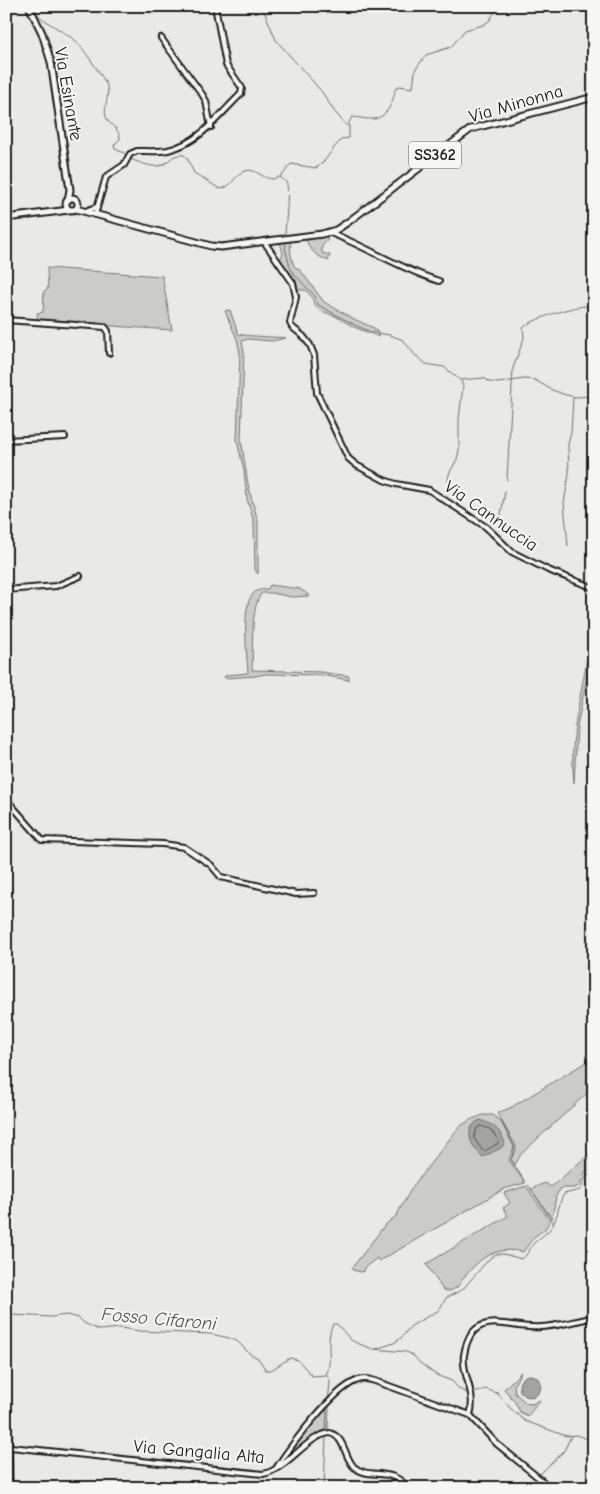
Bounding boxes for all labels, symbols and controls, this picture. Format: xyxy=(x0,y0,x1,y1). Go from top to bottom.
street label: Via Esinante xyxy=(49,46,87,142)
street label: Via Minonna xyxy=(467,81,565,127)
road number: SS362 xyxy=(409,142,461,168)
street label: Via Cannuccia xyxy=(440,476,542,556)
water label: Fosso Cifaroni xyxy=(100,1303,218,1335)
street label: Via Gangalia Alta xyxy=(133,1436,265,1468)

